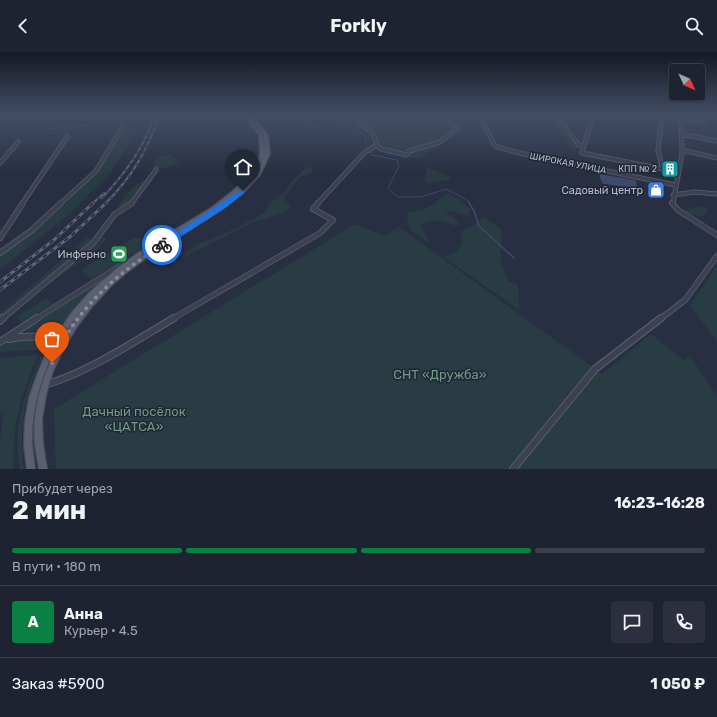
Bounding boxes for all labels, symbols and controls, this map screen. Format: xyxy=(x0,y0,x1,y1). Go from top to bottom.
icon: back xyxy=(12,15,34,37)
text: Forkly xyxy=(330,15,387,37)
icon: search xyxy=(683,15,705,37)
north arrow xyxy=(669,64,705,100)
map controls xyxy=(669,64,705,100)
pin xyxy=(226,150,260,191)
street label: ШИРОКАЯ УЛИЦА xyxy=(529,151,607,175)
icon: home xyxy=(232,156,254,178)
building icon: КПП № 2 xyxy=(660,159,680,179)
place label: КПП № 2 xyxy=(618,164,657,174)
shop icon: Садовый центр xyxy=(646,180,666,200)
place label: Садовый центр xyxy=(562,184,643,197)
courier xyxy=(142,225,182,265)
icon: bike xyxy=(151,234,173,256)
sports icon: Инферно xyxy=(109,244,129,264)
place label: Инферно xyxy=(58,248,106,261)
pin xyxy=(35,322,69,363)
icon: bag xyxy=(41,328,63,350)
park label: СНТ «Дружба» xyxy=(393,367,487,382)
park label: Дачный посёлок «ЦАТСА» xyxy=(82,404,186,434)
text: Прибудет через xyxy=(12,481,113,496)
text: 16:23–16:28 xyxy=(614,494,705,512)
text: 2 мин xyxy=(12,495,86,526)
text: В пути · 180 m xyxy=(12,559,101,574)
button: chat xyxy=(611,601,653,643)
button: phone xyxy=(663,601,705,643)
text: Анна xyxy=(64,605,103,623)
text: А xyxy=(28,613,38,631)
text: Курьер · 4.5 xyxy=(64,623,138,638)
text: Заказ #5900 xyxy=(12,675,105,693)
text: 1 050 ₽ xyxy=(650,675,705,693)

